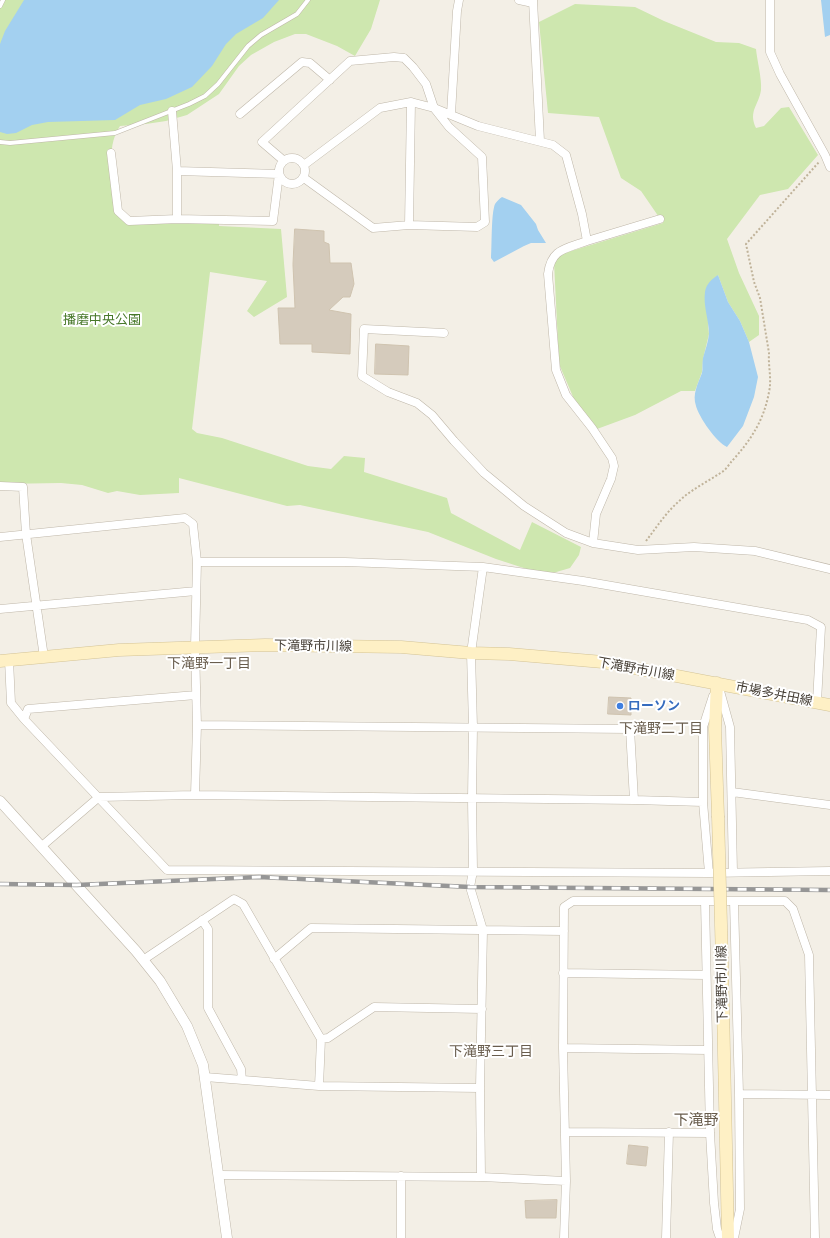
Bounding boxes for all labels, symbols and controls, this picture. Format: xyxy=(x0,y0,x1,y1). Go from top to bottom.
park label: 播磨中央公園 xyxy=(63,312,141,328)
street label: 下滝野市川線 xyxy=(274,638,352,654)
street label: 下滝野市川線 xyxy=(596,655,676,683)
district label: 下滝野一丁目 xyxy=(167,656,251,672)
street label: 市場多井田線 xyxy=(734,679,814,709)
place label: ローソン xyxy=(628,698,680,714)
marker: ローソン xyxy=(615,701,625,711)
district label: 下滝野二丁目 xyxy=(619,721,703,737)
street label: 下滝野市川線 xyxy=(714,945,730,1023)
district label: 下滝野三丁目 xyxy=(449,1044,533,1060)
district label: 下滝野 xyxy=(674,1111,718,1129)

